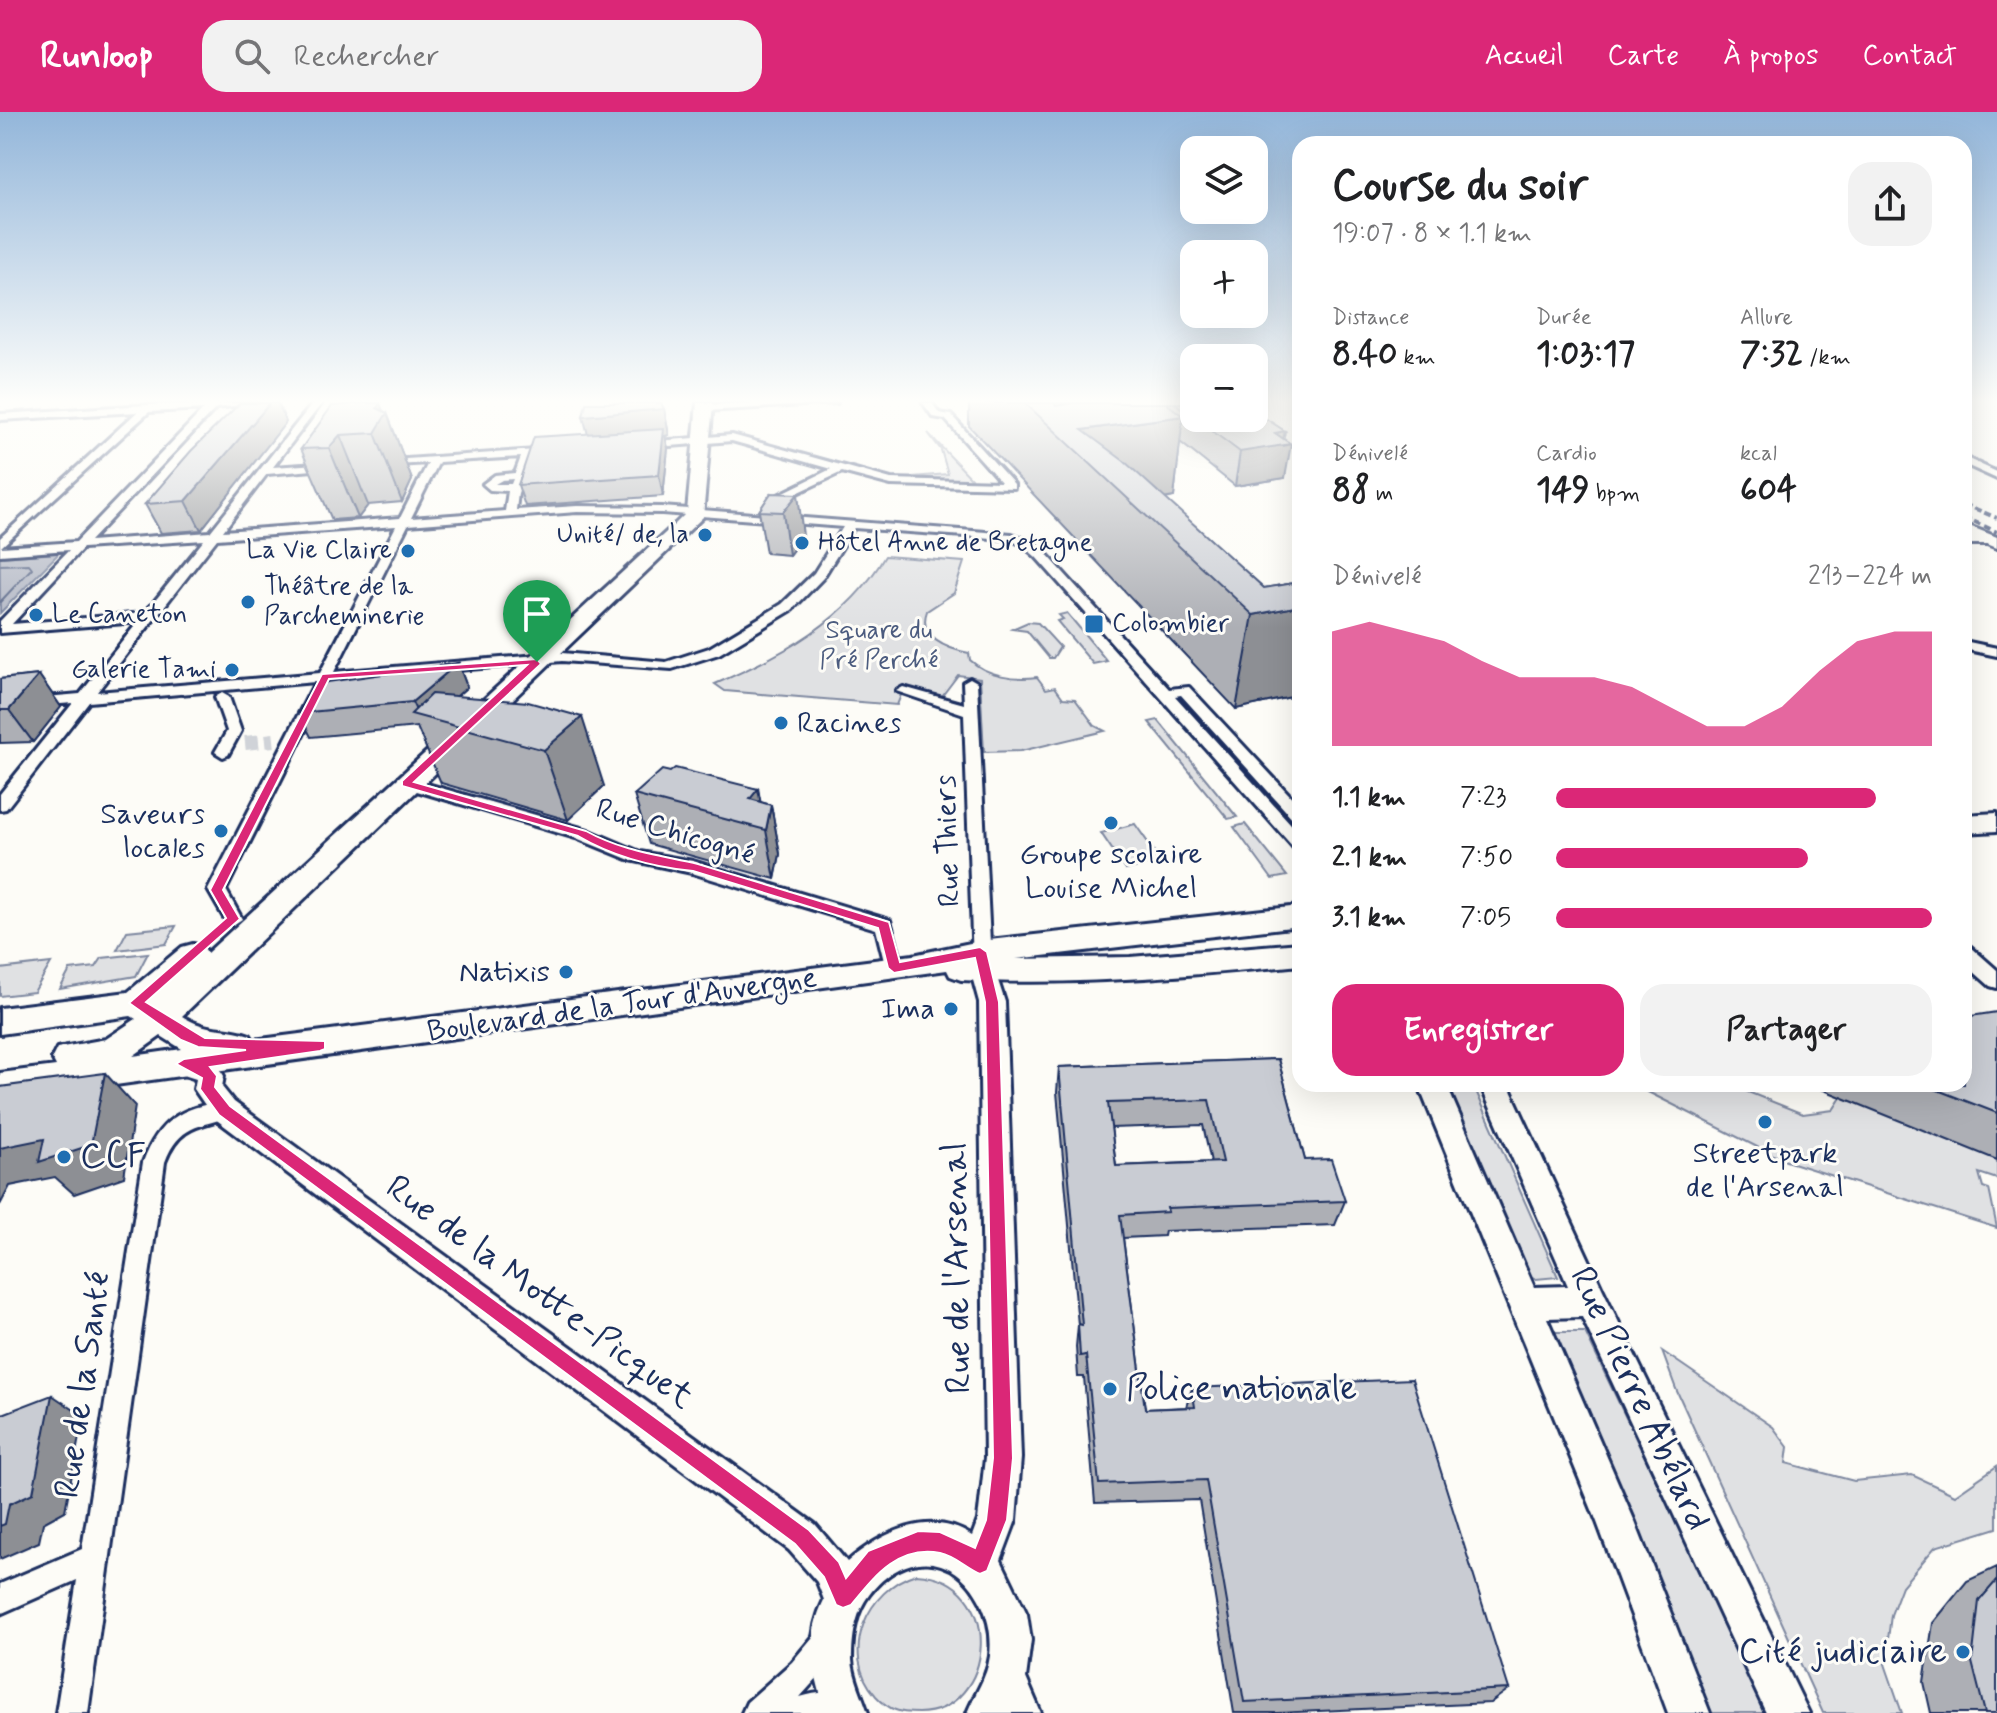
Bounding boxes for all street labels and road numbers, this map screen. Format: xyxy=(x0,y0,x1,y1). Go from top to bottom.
street label: Rue Thiers xyxy=(926,774,970,908)
street label: Rue Chicogné xyxy=(591,789,759,875)
street label: Boulevard de la Tour d'Auvergne xyxy=(425,958,820,1054)
street label: Rue de l'Arsenal xyxy=(932,1142,984,1394)
street label: Rue de la Motte-Picquet xyxy=(375,1165,703,1421)
street label: Rue Pierre Abélard xyxy=(1557,1260,1721,1538)
street label: Rue de la Santé xyxy=(45,1269,123,1501)

